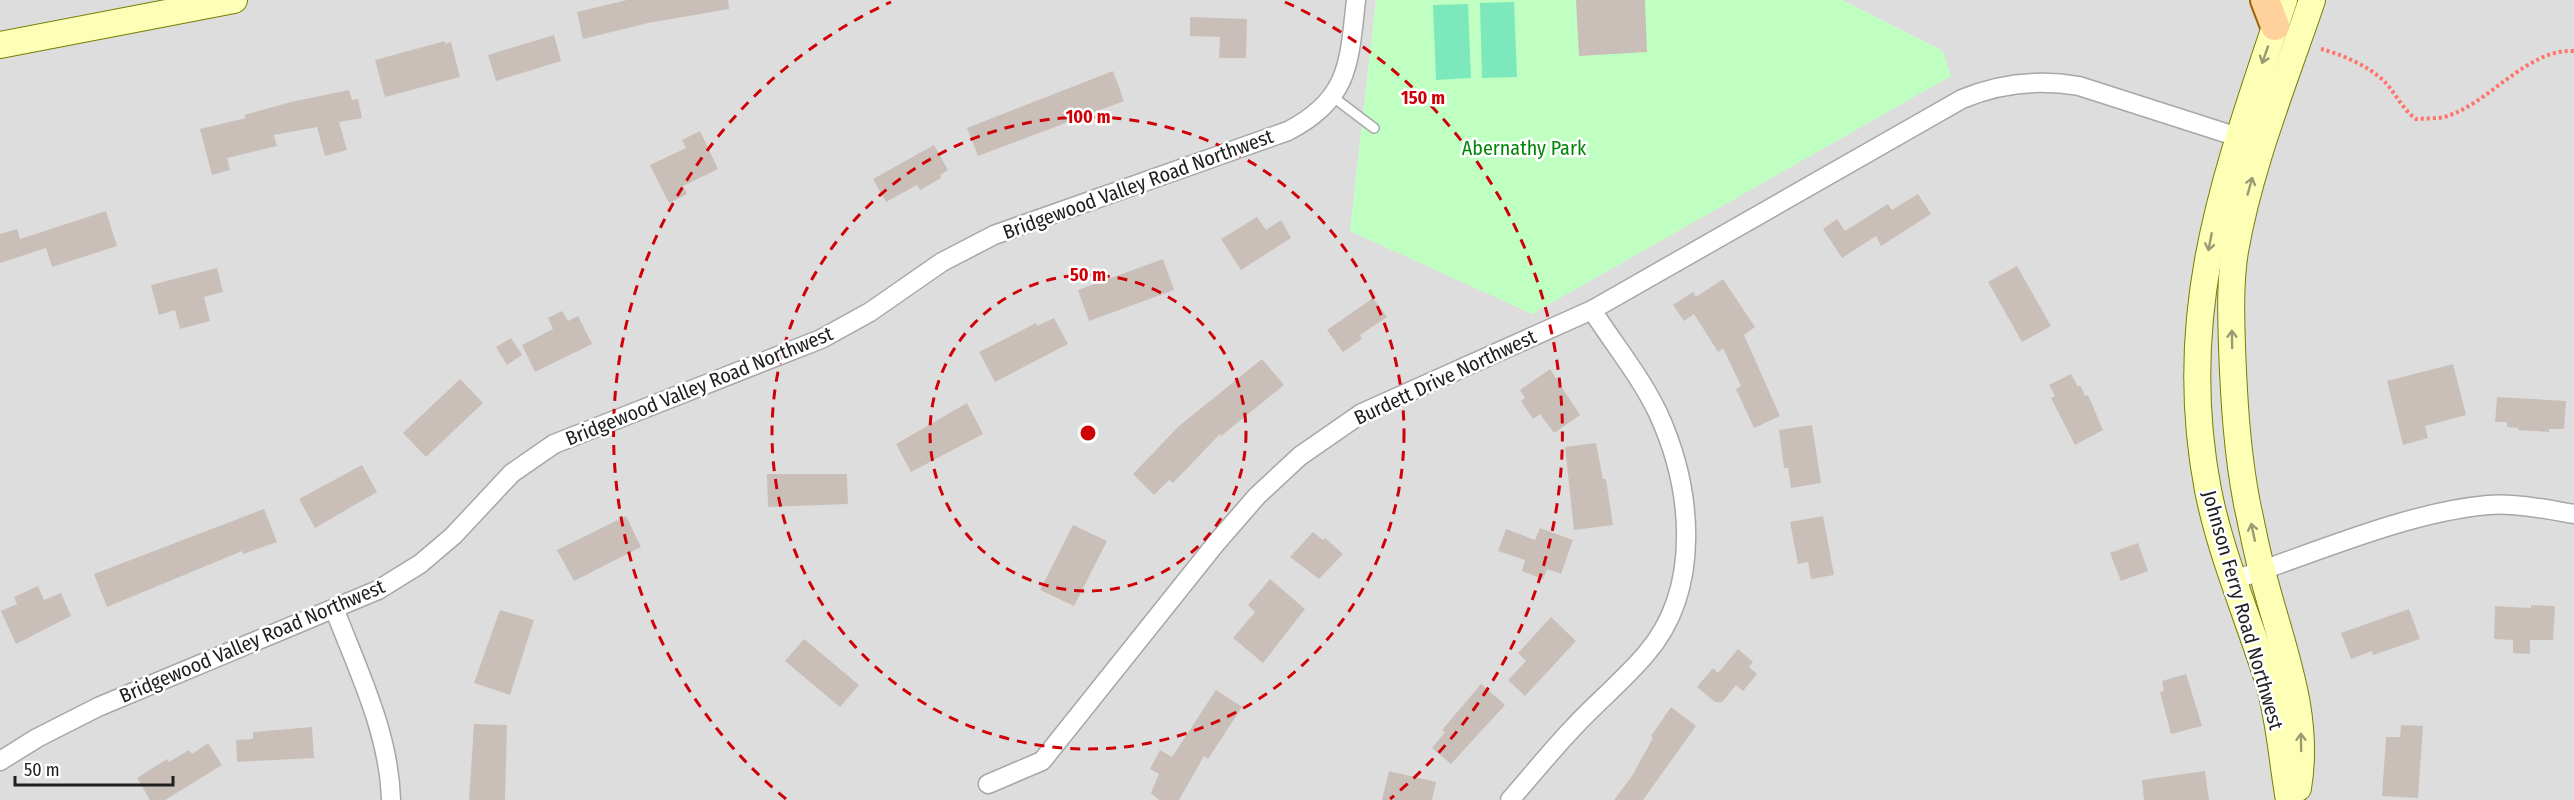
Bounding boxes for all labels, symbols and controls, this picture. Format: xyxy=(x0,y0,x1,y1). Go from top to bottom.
one-way arrow xyxy=(2259,46,2270,64)
text: 150 m xyxy=(1401,87,1445,109)
text: 100 m xyxy=(1066,106,1110,128)
street label: Bridgewood Valley Road Northwest xyxy=(1000,124,1277,244)
park label: Abernathy Park xyxy=(1462,136,1587,160)
one-way arrow xyxy=(2245,176,2256,195)
one-way arrow xyxy=(2204,232,2215,251)
text: 50 m xyxy=(1070,264,1106,286)
street label: Bridgewood Valley Road Northwest xyxy=(562,321,837,451)
street label: Burdett Drive Northwest xyxy=(1350,324,1540,430)
one-way arrow xyxy=(2226,329,2238,349)
centre of rings xyxy=(1078,423,1098,443)
street label: Johnson Ferry Road Northwest xyxy=(2197,488,2289,733)
one-way arrow xyxy=(2247,523,2258,542)
street label: Bridgewood Valley Road Northwest xyxy=(116,574,389,708)
one-way arrow xyxy=(2295,732,2306,752)
scale bar xyxy=(15,749,172,787)
text: 50 m xyxy=(24,759,60,781)

